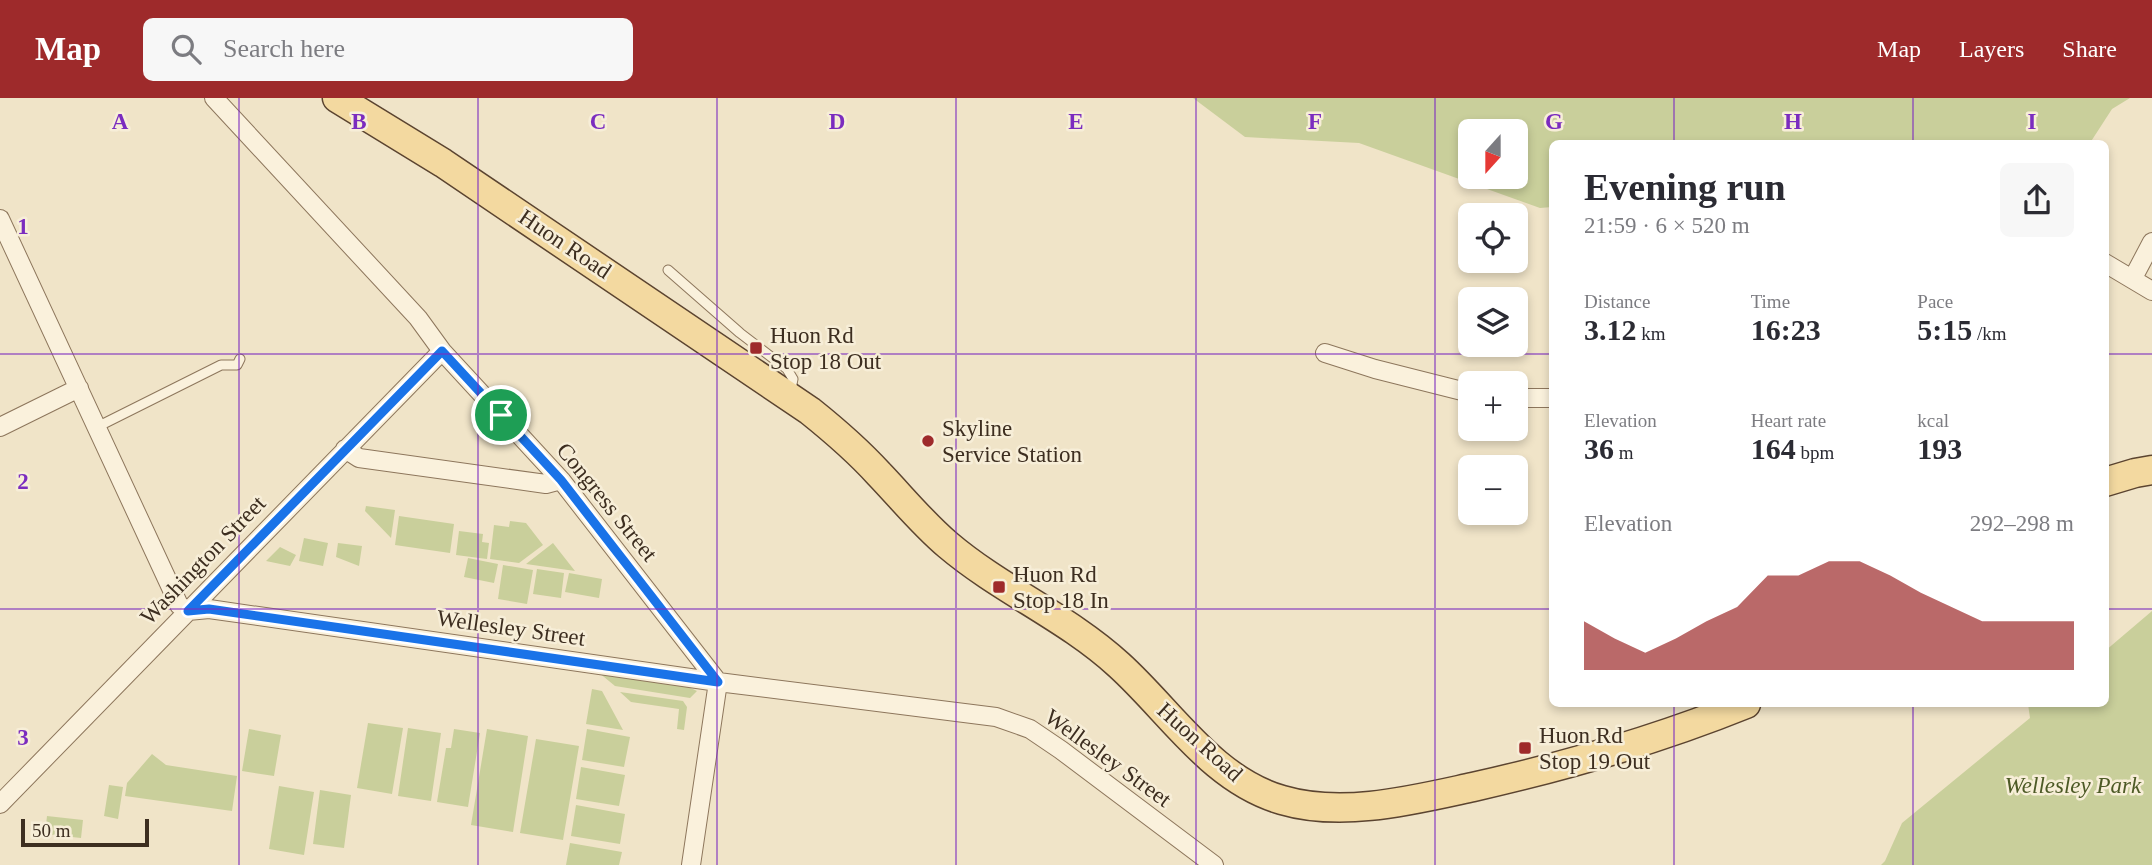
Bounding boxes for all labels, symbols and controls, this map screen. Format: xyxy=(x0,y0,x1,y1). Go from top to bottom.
search box xyxy=(143,18,633,81)
icon: search xyxy=(167,30,205,68)
text: Map xyxy=(35,31,101,67)
text: Search here xyxy=(223,34,345,63)
text: Map xyxy=(1877,36,1921,62)
text: Layers xyxy=(1959,36,2024,62)
text: Share xyxy=(2062,36,2117,62)
text: A xyxy=(112,109,129,134)
text: B xyxy=(351,109,367,134)
text: C xyxy=(590,109,606,134)
text: D xyxy=(829,109,845,134)
text: E xyxy=(1068,109,1084,134)
text: F xyxy=(1308,109,1322,134)
text: G xyxy=(1545,109,1563,134)
text: H xyxy=(1784,109,1802,134)
text: I xyxy=(2028,109,2037,134)
north arrow xyxy=(1458,119,1528,189)
map controls xyxy=(1458,119,1528,525)
button: share xyxy=(2000,163,2074,237)
text: Evening run xyxy=(1584,166,1786,208)
button: locate xyxy=(1458,203,1528,273)
street label: Huon Road xyxy=(514,204,616,284)
text: 21:59 · 6 × 520 m xyxy=(1584,213,1750,238)
text: 1 xyxy=(17,214,29,239)
button: layers xyxy=(1458,287,1528,357)
text: Distance xyxy=(1584,291,1650,312)
text: Time xyxy=(1751,291,1790,312)
text: Pace xyxy=(1917,291,1953,312)
text: 3.12 xyxy=(1584,313,1637,346)
text: 16:23 xyxy=(1751,313,1821,346)
text: 5:15 xyxy=(1917,313,1972,346)
place label: Huon Rd Stop 18 Out xyxy=(770,323,882,374)
text: km xyxy=(1637,323,1666,344)
text: /km xyxy=(1972,323,2007,344)
marker: Huon Rd Stop 18 Out xyxy=(748,340,764,356)
button: + xyxy=(1458,371,1528,441)
pin xyxy=(471,385,531,445)
icon: arrive xyxy=(482,396,520,434)
text: Elevation xyxy=(1584,410,1657,431)
text: Heart rate xyxy=(1751,410,1826,431)
text: kcal xyxy=(1917,410,1949,431)
place label: Skyline Service Station xyxy=(942,416,1082,467)
text: 36 xyxy=(1584,432,1614,465)
text: 164 xyxy=(1751,432,1796,465)
text: 193 xyxy=(1917,432,1962,465)
marker: Skyline Service Station xyxy=(920,433,936,449)
street label: Congress Street xyxy=(552,438,663,567)
text: m xyxy=(1614,442,1634,463)
text: bpm xyxy=(1796,442,1834,463)
button: − xyxy=(1458,455,1528,525)
text: 2 xyxy=(17,469,29,494)
street label: Washington Street xyxy=(135,490,271,629)
text: Elevation xyxy=(1584,511,1672,536)
text: 292–298 m xyxy=(1970,511,2074,536)
place label: Huon Rd Stop 18 In xyxy=(1013,562,1109,613)
marker: Huon Rd Stop 18 In xyxy=(991,579,1007,595)
street label: Wellesley Street xyxy=(435,605,587,651)
street label: Huon Road xyxy=(1152,697,1248,787)
street label: Wellesley Street xyxy=(1040,704,1176,812)
place label: Huon Rd Stop 19 Out xyxy=(1539,723,1651,774)
text: 3 xyxy=(17,725,29,750)
marker: Huon Rd Stop 19 Out xyxy=(1517,740,1533,756)
park label: Wellesley Park xyxy=(2005,773,2142,798)
scale bar xyxy=(21,816,149,848)
text: 50 m xyxy=(32,820,71,841)

